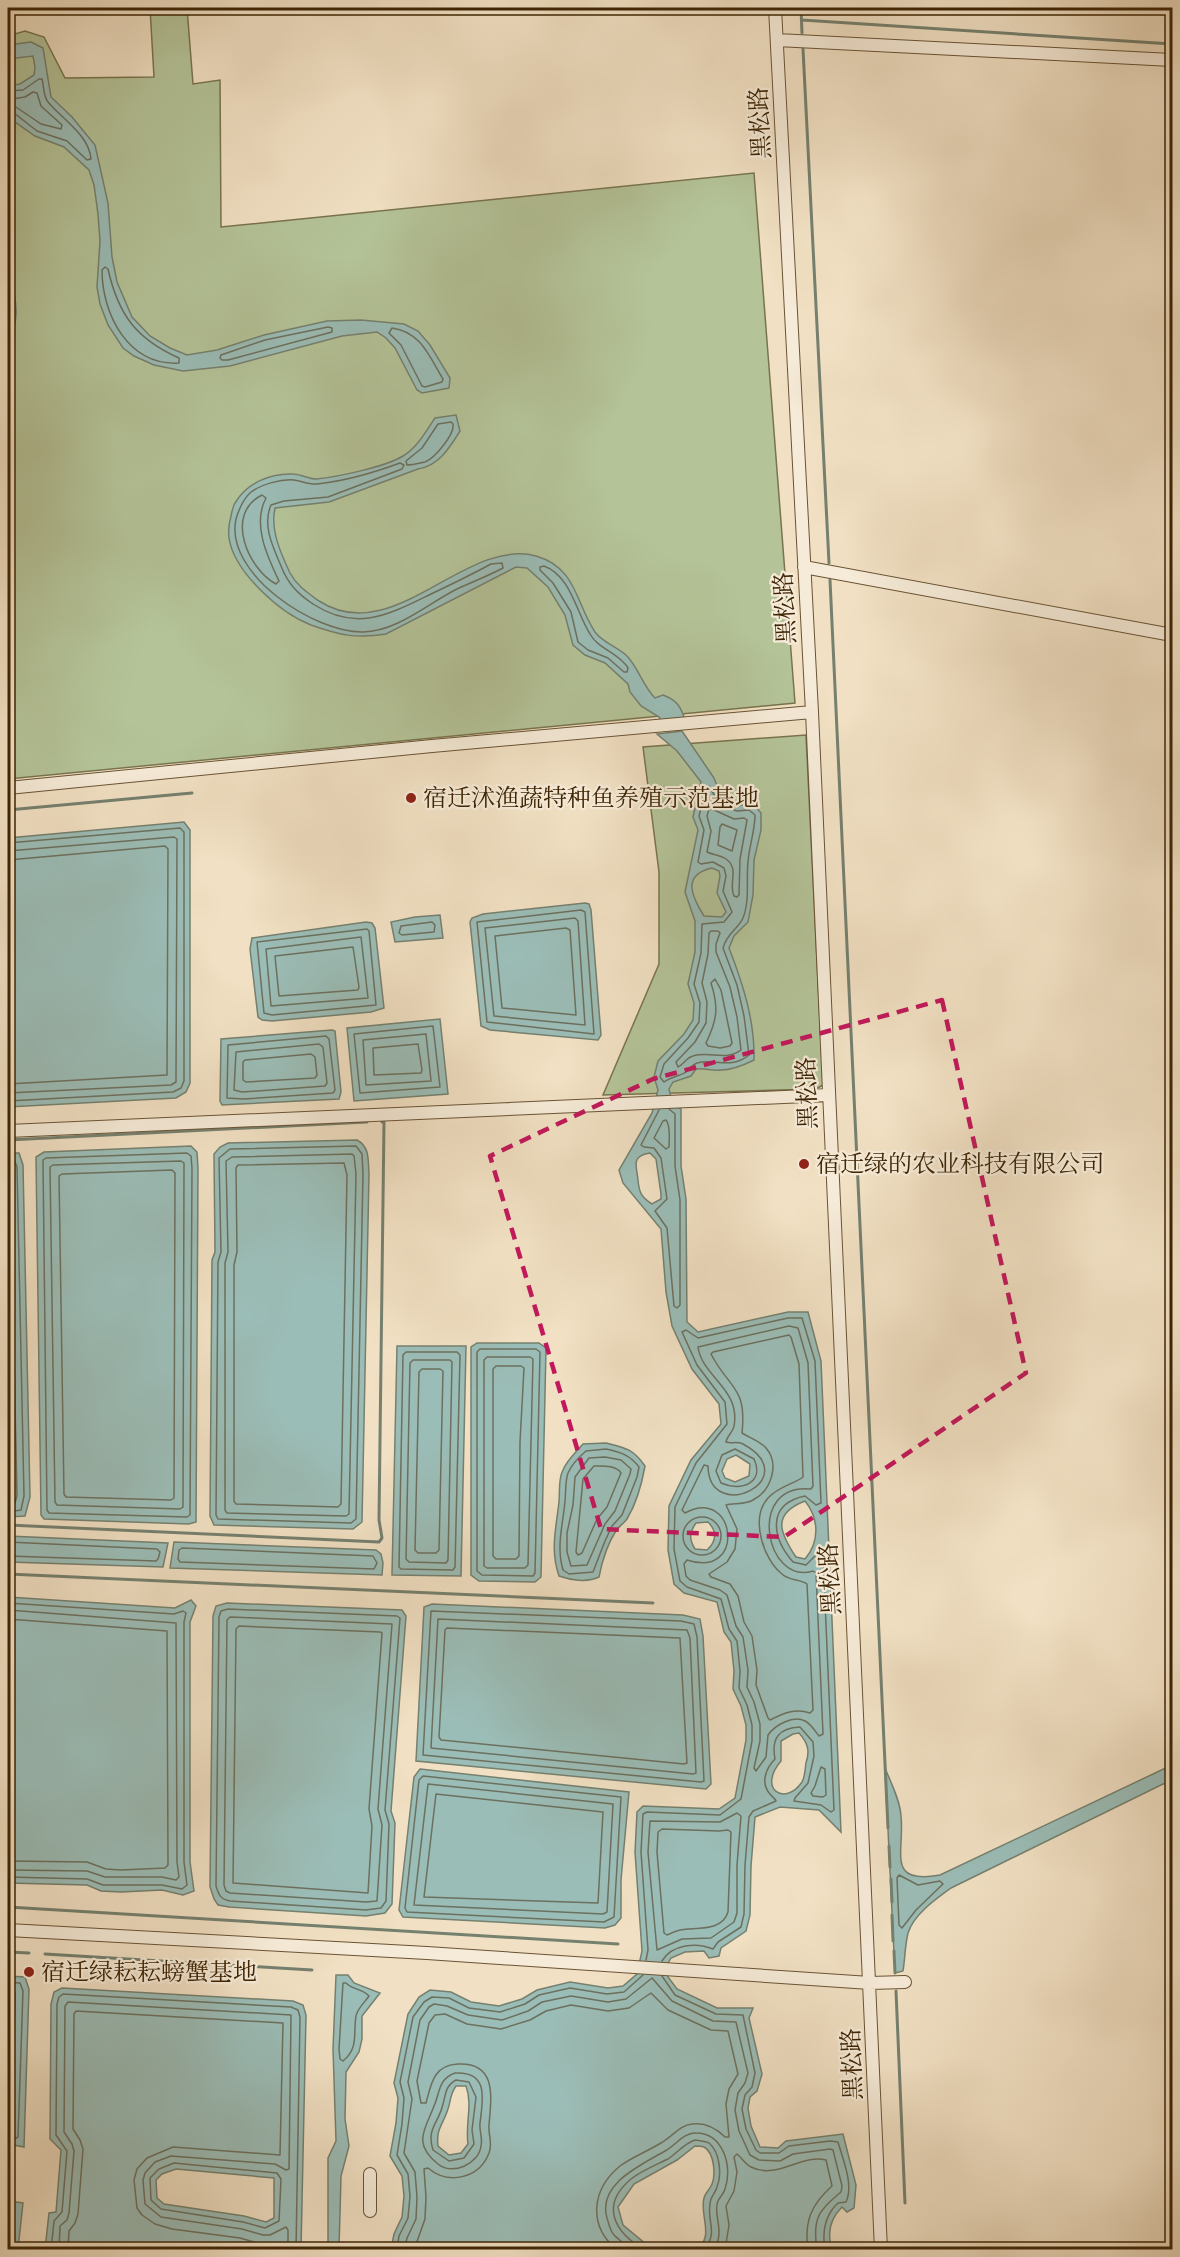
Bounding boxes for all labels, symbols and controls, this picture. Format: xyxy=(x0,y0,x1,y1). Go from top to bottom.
street label: 黑松路 xyxy=(744,86,778,160)
street label: 黑松路 xyxy=(769,571,803,645)
place label: 宿迁沭渔蔬特种鱼养殖示范基地 xyxy=(423,784,759,814)
marker: 宿迁沭渔蔬特种鱼养殖示范基地 xyxy=(404,791,418,805)
street label: 黑松路 xyxy=(792,1056,824,1129)
place label: 宿迁绿的农业科技有限公司 xyxy=(816,1150,1104,1180)
marker: 宿迁绿的农业科技有限公司 xyxy=(797,1157,811,1171)
street label: 黑松路 xyxy=(814,1542,848,1616)
place label: 宿迁绿耘耘螃蟹基地 xyxy=(41,1958,257,1988)
marker: 宿迁绿耘耘螃蟹基地 xyxy=(22,1965,36,1979)
street label: 黑松路 xyxy=(837,2027,869,2100)

